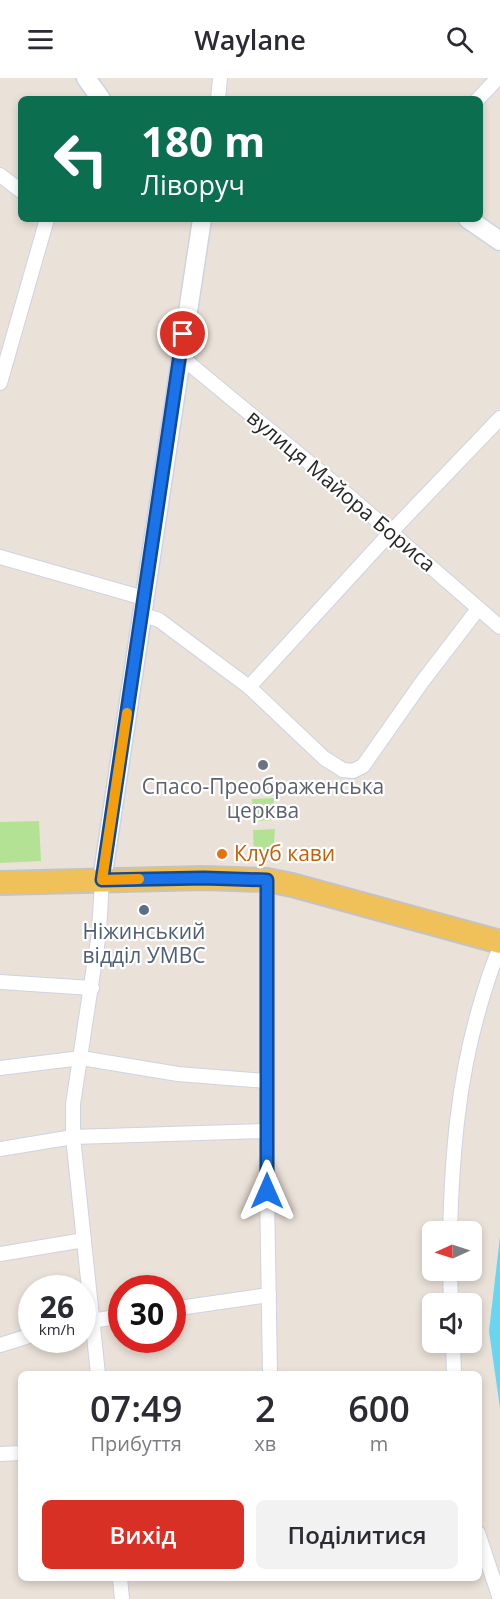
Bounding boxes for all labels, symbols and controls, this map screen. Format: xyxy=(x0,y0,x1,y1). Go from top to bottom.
text: Waylane xyxy=(194,21,306,58)
icon: menu xyxy=(24,23,57,56)
icon: search xyxy=(443,23,476,56)
text: 180 m xyxy=(141,112,265,169)
icon: left xyxy=(42,120,120,198)
text: Ліворуч xyxy=(141,166,245,203)
pin xyxy=(157,308,208,359)
icon: arrive xyxy=(166,317,199,350)
street label: вулиця Майора Бориса xyxy=(241,403,442,577)
marker: Спасо-Преображенська церква xyxy=(256,758,270,772)
place label: Спасо-Преображенська церква xyxy=(142,772,384,824)
place label: Клуб кави xyxy=(234,839,335,867)
marker: Клуб кави xyxy=(215,847,229,861)
marker: Ніжинський відділ УМВС xyxy=(137,903,151,917)
place label: Ніжинський відділ УМВС xyxy=(83,917,205,969)
position arrow xyxy=(235,1159,299,1223)
north arrow xyxy=(422,1221,482,1281)
map controls xyxy=(422,1221,482,1353)
speed limit sign: 30 xyxy=(108,1275,186,1353)
text: 26 xyxy=(40,1286,74,1327)
button: sound xyxy=(422,1293,482,1353)
text: km/h xyxy=(39,1319,75,1339)
text: 07:49 xyxy=(90,1384,182,1433)
text: 2 xyxy=(255,1384,276,1433)
text: 600 xyxy=(348,1384,410,1433)
text: Прибуття xyxy=(90,1430,182,1457)
text: хв xyxy=(254,1430,276,1457)
text: m xyxy=(370,1430,388,1457)
button: Вихід xyxy=(42,1500,244,1569)
button: Поділитися xyxy=(256,1500,458,1569)

